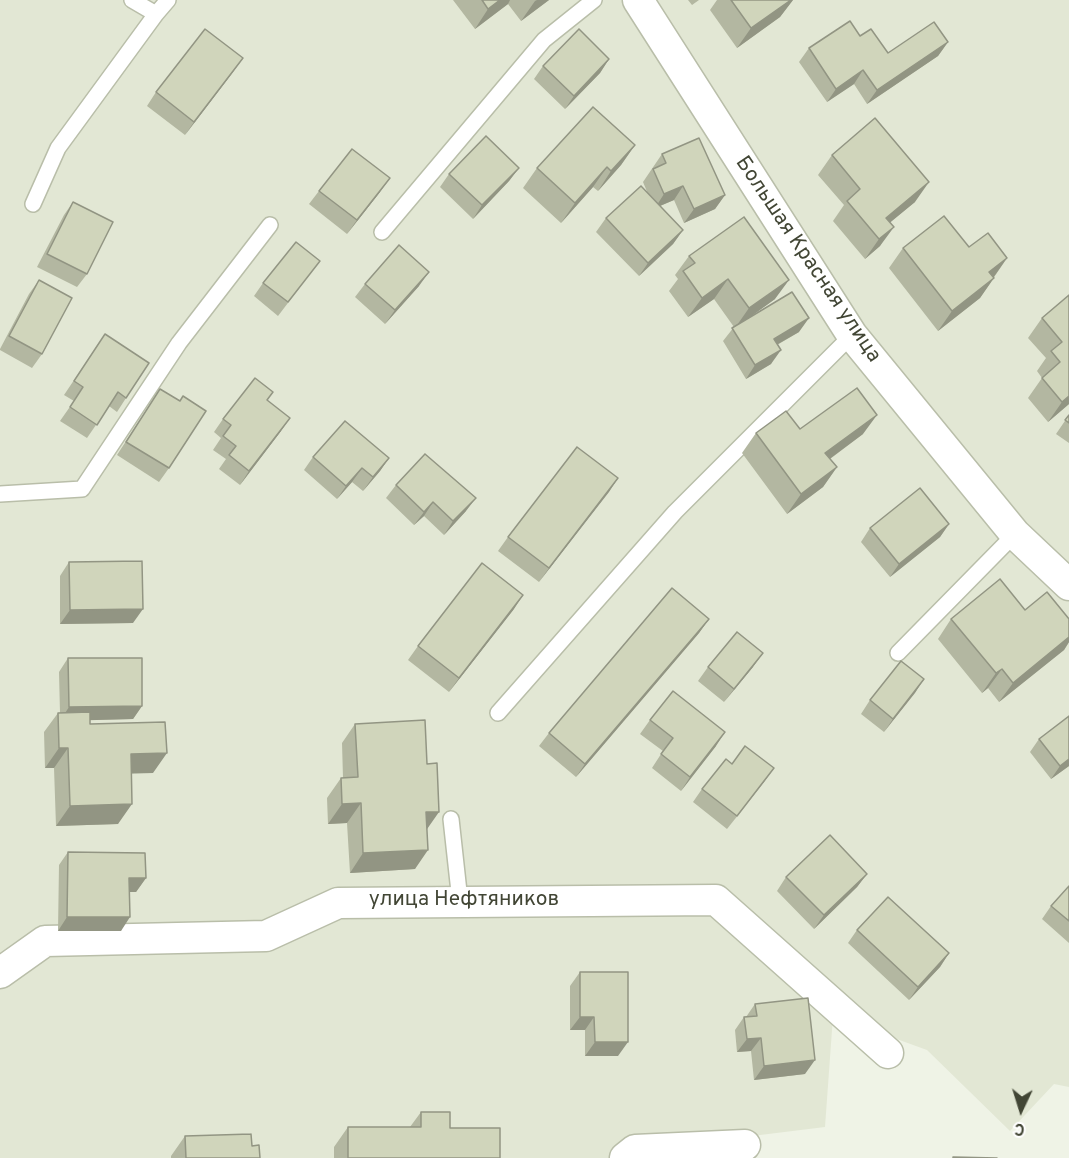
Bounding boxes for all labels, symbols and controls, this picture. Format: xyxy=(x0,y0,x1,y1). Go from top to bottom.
street label: Большая Красная улица xyxy=(729,152,885,368)
street label: улица Нефтяников xyxy=(369,888,559,914)
north arrow xyxy=(991,1080,1051,1140)
text: С xyxy=(1014,1118,1026,1138)

